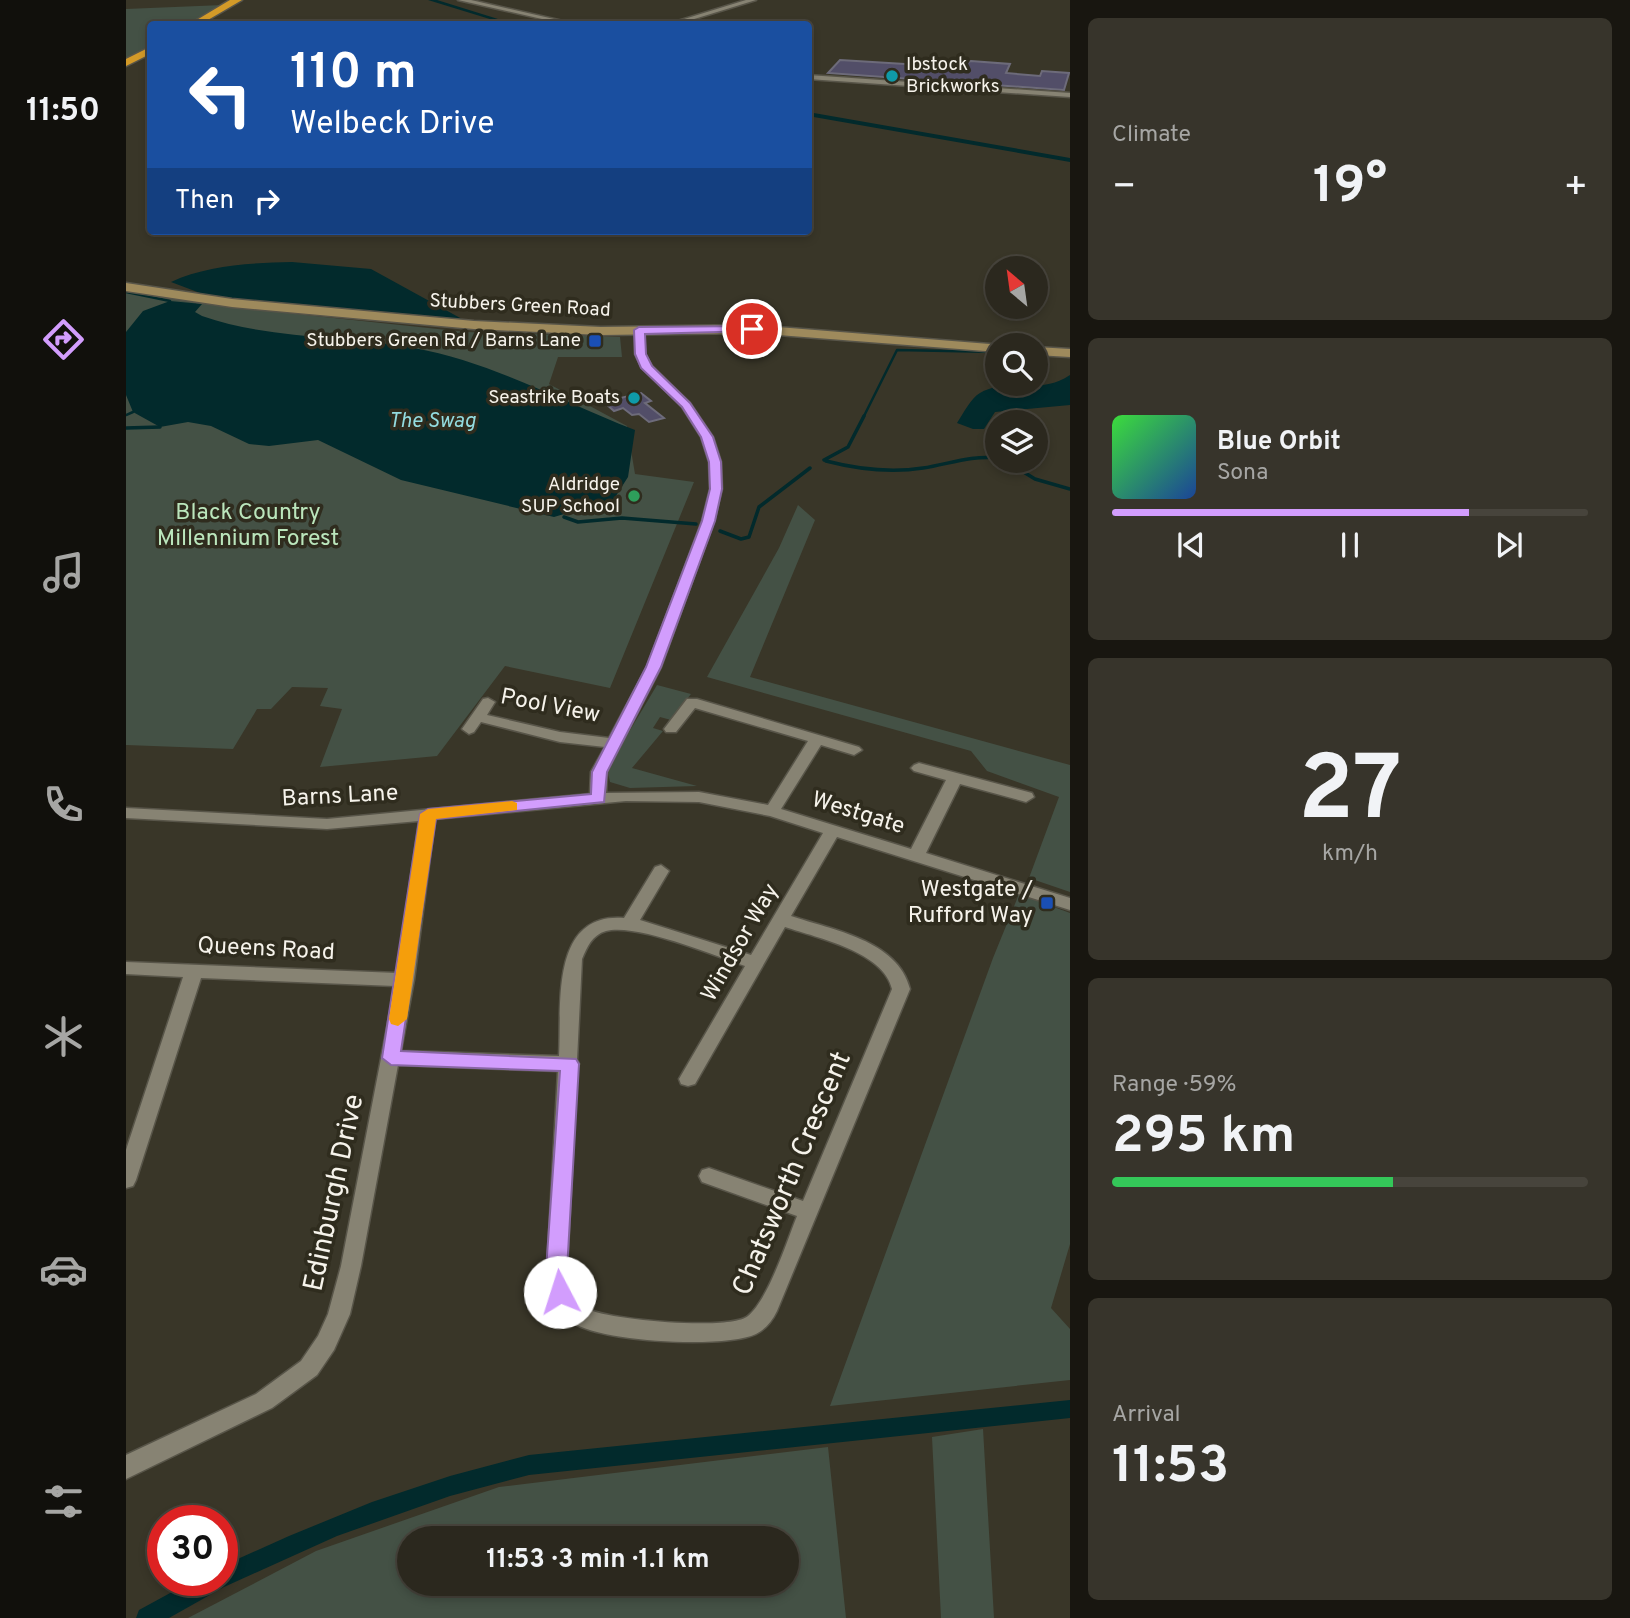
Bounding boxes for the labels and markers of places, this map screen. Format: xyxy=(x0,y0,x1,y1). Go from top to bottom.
place label: Ibstock Brickworks xyxy=(906,53,1000,99)
marker: Ibstock Brickworks xyxy=(884,68,900,84)
pin xyxy=(722,299,782,359)
place label: Stubbers Green Rd / Barns Lane xyxy=(306,329,581,353)
marker: Stubbers Green Rd / Barns Lane xyxy=(587,333,603,349)
place label: Seastrike Boats xyxy=(488,386,620,410)
marker: Seastrike Boats xyxy=(626,390,642,406)
place label: Aldridge SUP School xyxy=(521,473,620,519)
marker: Aldridge SUP School xyxy=(626,488,642,504)
place label: Westgate / Rufford Way xyxy=(908,876,1033,931)
marker: Westgate / Rufford Way xyxy=(1039,895,1055,911)

